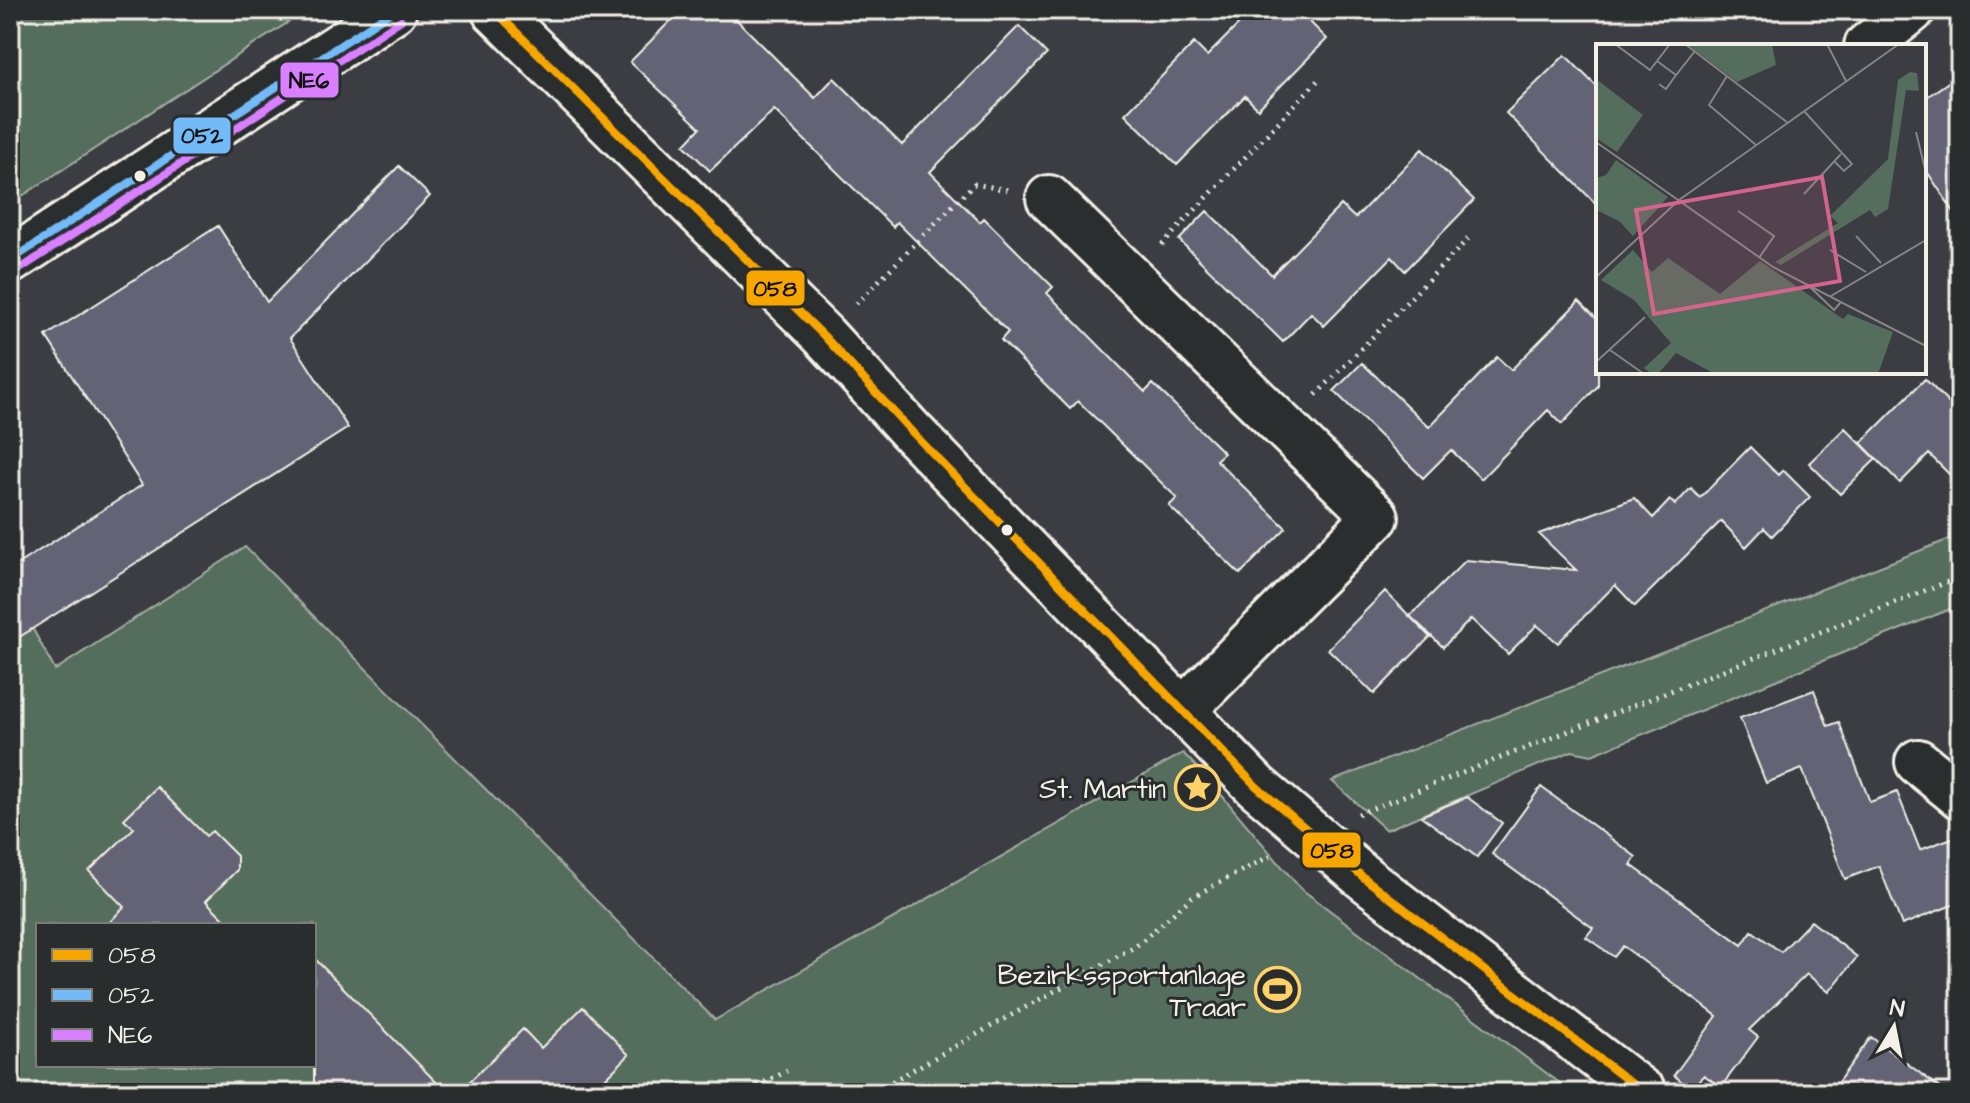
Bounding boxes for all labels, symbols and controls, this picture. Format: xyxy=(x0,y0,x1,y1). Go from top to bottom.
inset map xyxy=(1596,44,1926,374)
line badge: NE6 xyxy=(279,61,340,99)
text: NE6 xyxy=(289,66,330,97)
line badge: 052 xyxy=(172,116,232,155)
text: 052 xyxy=(181,121,223,152)
unlabelled marker xyxy=(132,168,148,184)
line badge: 058 xyxy=(745,269,806,307)
text: 058 xyxy=(753,274,798,305)
unlabelled marker xyxy=(999,522,1015,538)
place icon: St. Martin xyxy=(1173,764,1221,812)
place label: St. Martin xyxy=(1039,770,1166,809)
line badge: 058 xyxy=(1301,831,1362,869)
text: 058 xyxy=(1310,836,1355,867)
legend xyxy=(36,923,316,1067)
text: 058 xyxy=(108,939,156,973)
place label: Bezirkssportanlage Traar xyxy=(998,956,1246,1027)
sports icon: Bezirkssportanlage Traar xyxy=(1253,966,1301,1014)
text: 052 xyxy=(108,979,154,1013)
north arrow xyxy=(1854,987,1934,1067)
text: N xyxy=(1888,992,1907,1025)
text: NE6 xyxy=(108,1019,152,1053)

